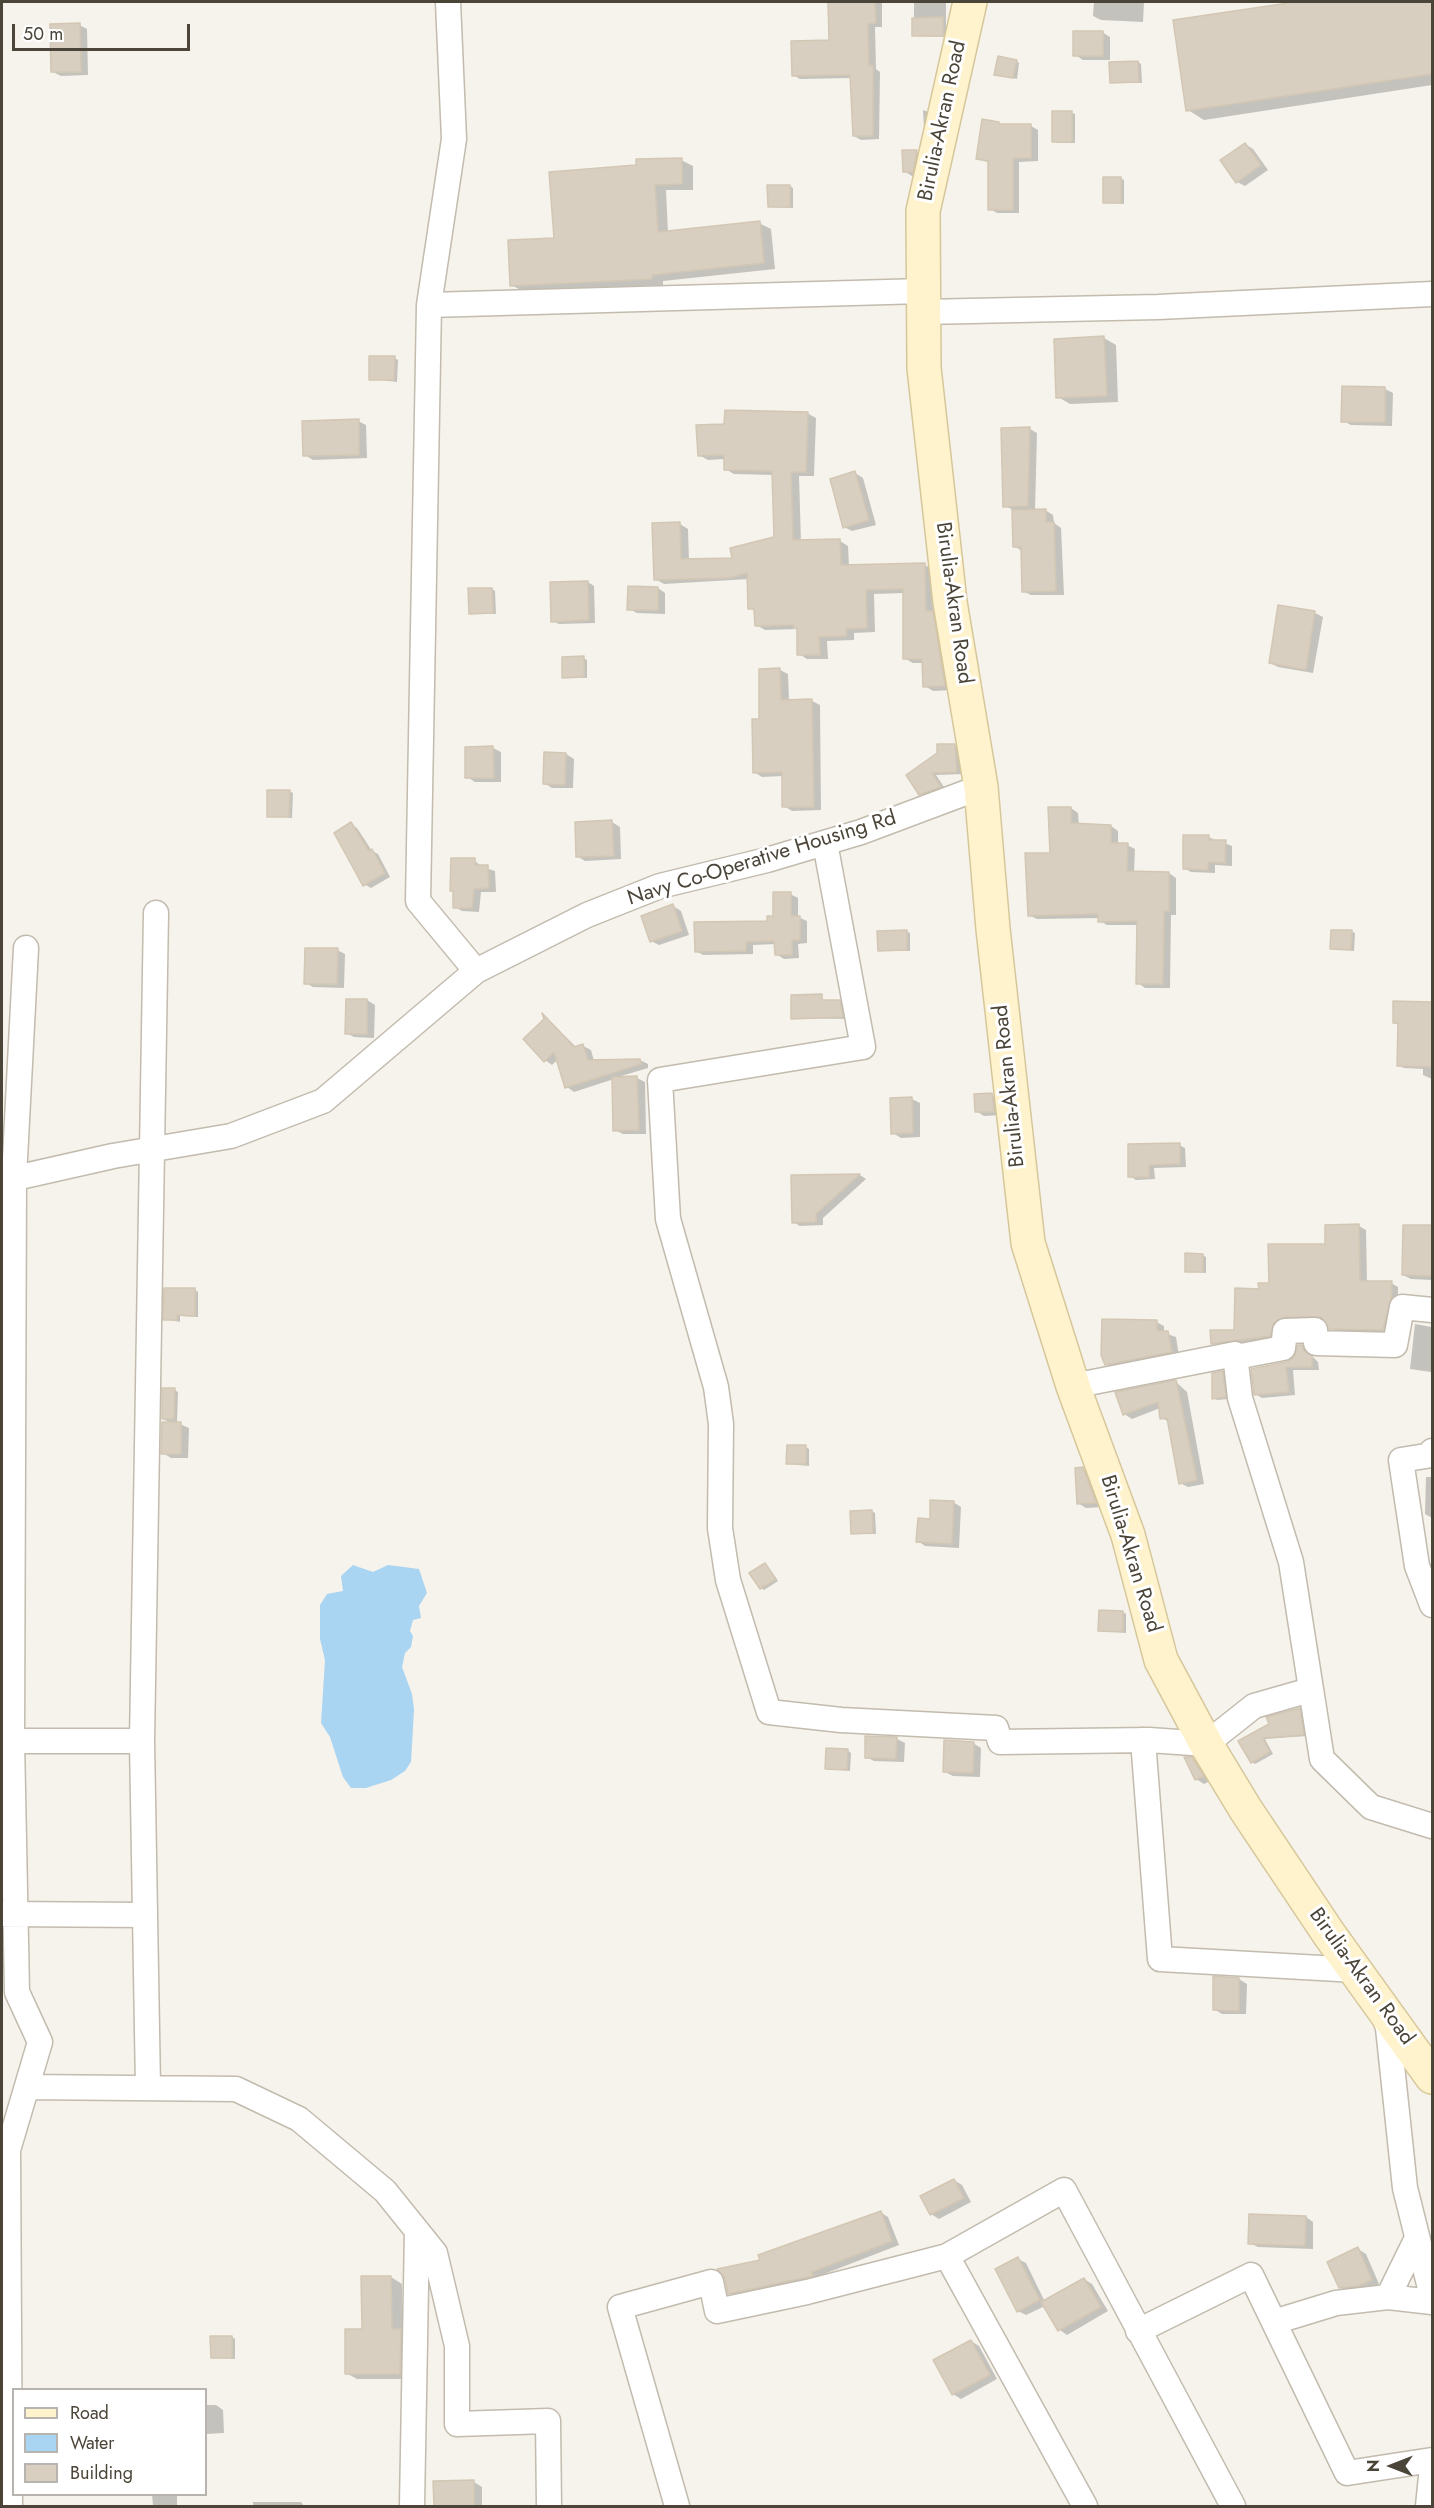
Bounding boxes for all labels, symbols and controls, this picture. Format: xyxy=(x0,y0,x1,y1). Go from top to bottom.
scale bar xyxy=(15,12,194,50)
text: 50 m xyxy=(23,21,63,47)
street label: Birulia-Akran Road xyxy=(914,39,972,203)
street label: Birulia-Akran Road xyxy=(929,520,977,686)
street label: Navy Co-Operative Housing Rd xyxy=(625,806,899,912)
street label: Birulia-Akran Road xyxy=(989,1004,1031,1168)
street label: Birulia-Akran Road xyxy=(1094,1472,1166,1636)
street label: Birulia-Akran Road xyxy=(1303,1904,1419,2050)
legend xyxy=(12,2388,207,2496)
text: Road xyxy=(70,2400,109,2426)
text: Water xyxy=(70,2430,114,2456)
north arrow xyxy=(1362,2436,1422,2496)
text: Building xyxy=(70,2460,133,2486)
text: N xyxy=(1362,2460,1385,2472)

